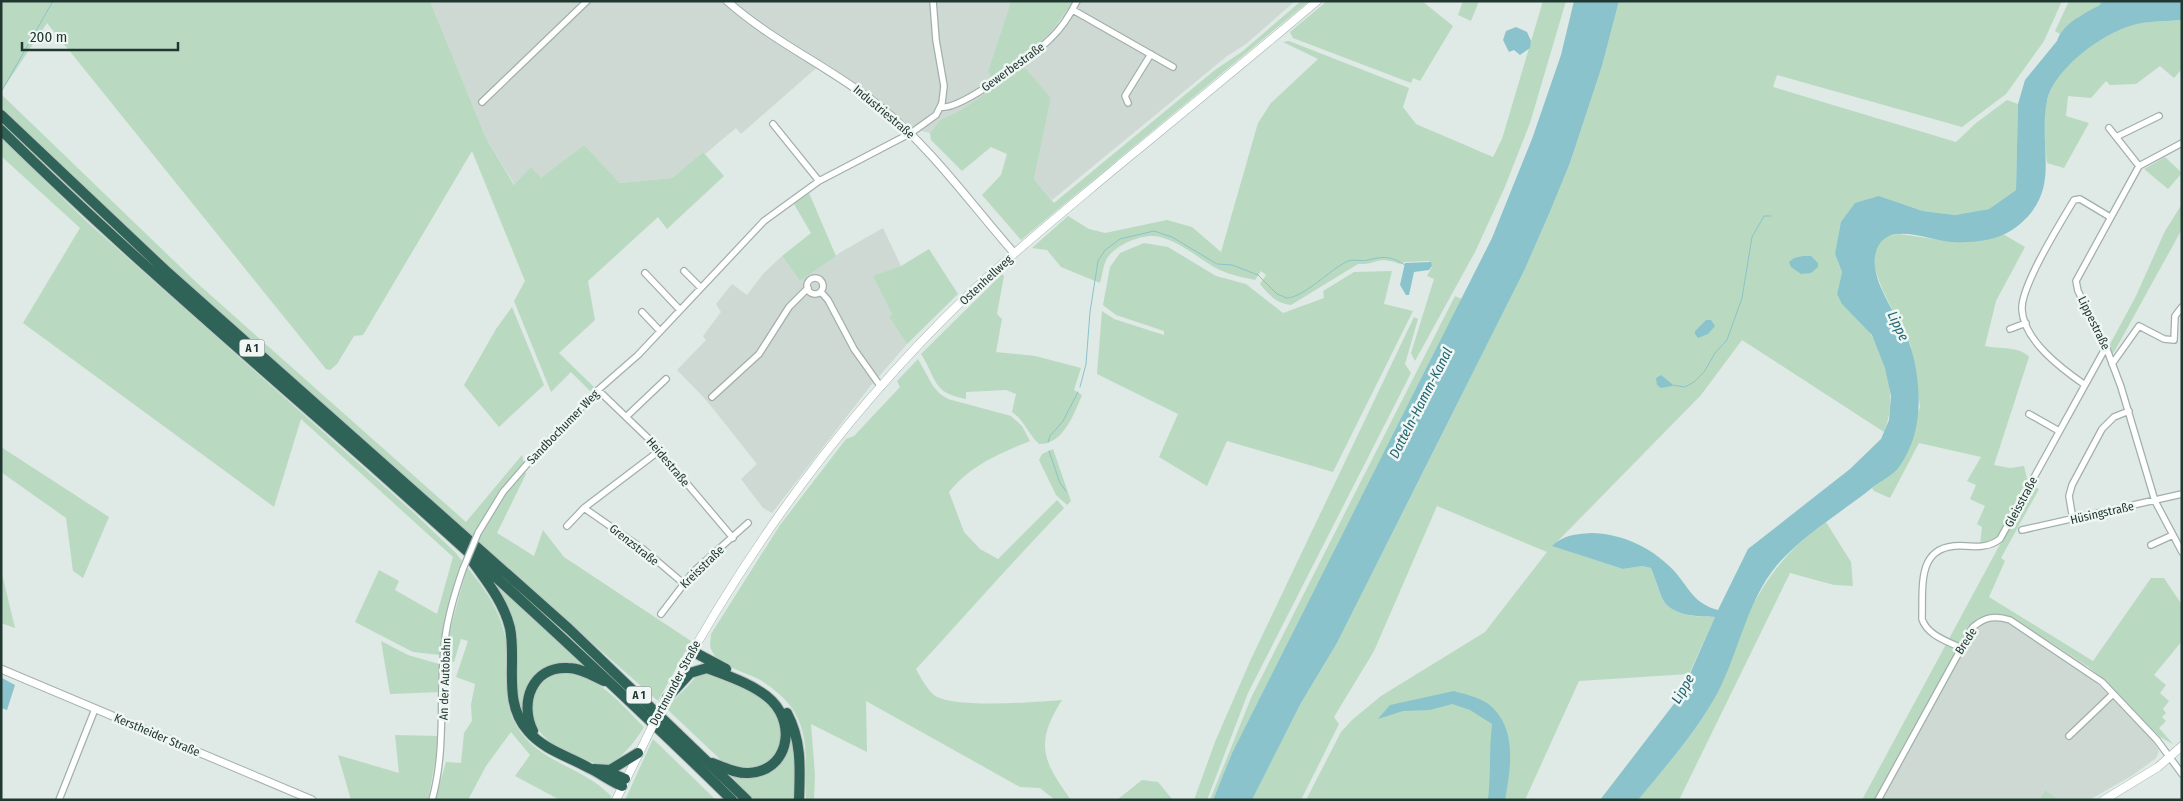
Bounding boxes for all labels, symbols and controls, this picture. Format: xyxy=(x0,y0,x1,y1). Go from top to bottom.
scale bar xyxy=(22,20,179,52)
text: 200 m xyxy=(30,28,67,46)
street label: Gewerbestraße xyxy=(979,39,1047,94)
street label: Industriestraße xyxy=(851,82,917,142)
street label: Ostenhellweg xyxy=(957,252,1015,308)
street label: Lippestraße xyxy=(2075,294,2113,352)
water label: Lippe xyxy=(1884,308,1913,344)
road number: A 1 xyxy=(240,339,264,356)
water label: Datteln-Hamm-Kanal xyxy=(1386,344,1456,461)
street label: Sandbochumer Weg xyxy=(524,387,602,467)
street label: Heidestraße xyxy=(643,435,693,489)
street label: Gleisstraße xyxy=(2002,474,2040,530)
street label: Hüsingstraße xyxy=(2069,499,2135,527)
street label: Grenzstraße xyxy=(607,521,662,569)
street label: Kreisstraße xyxy=(677,543,727,591)
street label: Brede xyxy=(1952,625,1980,657)
street label: An der Autobahn xyxy=(437,638,453,720)
street label: Dortmunder Straße xyxy=(647,638,703,728)
water label: Lippe xyxy=(1668,671,1698,707)
road number: A 1 xyxy=(626,686,652,704)
street label: Kerstheider Straße xyxy=(112,711,202,759)

